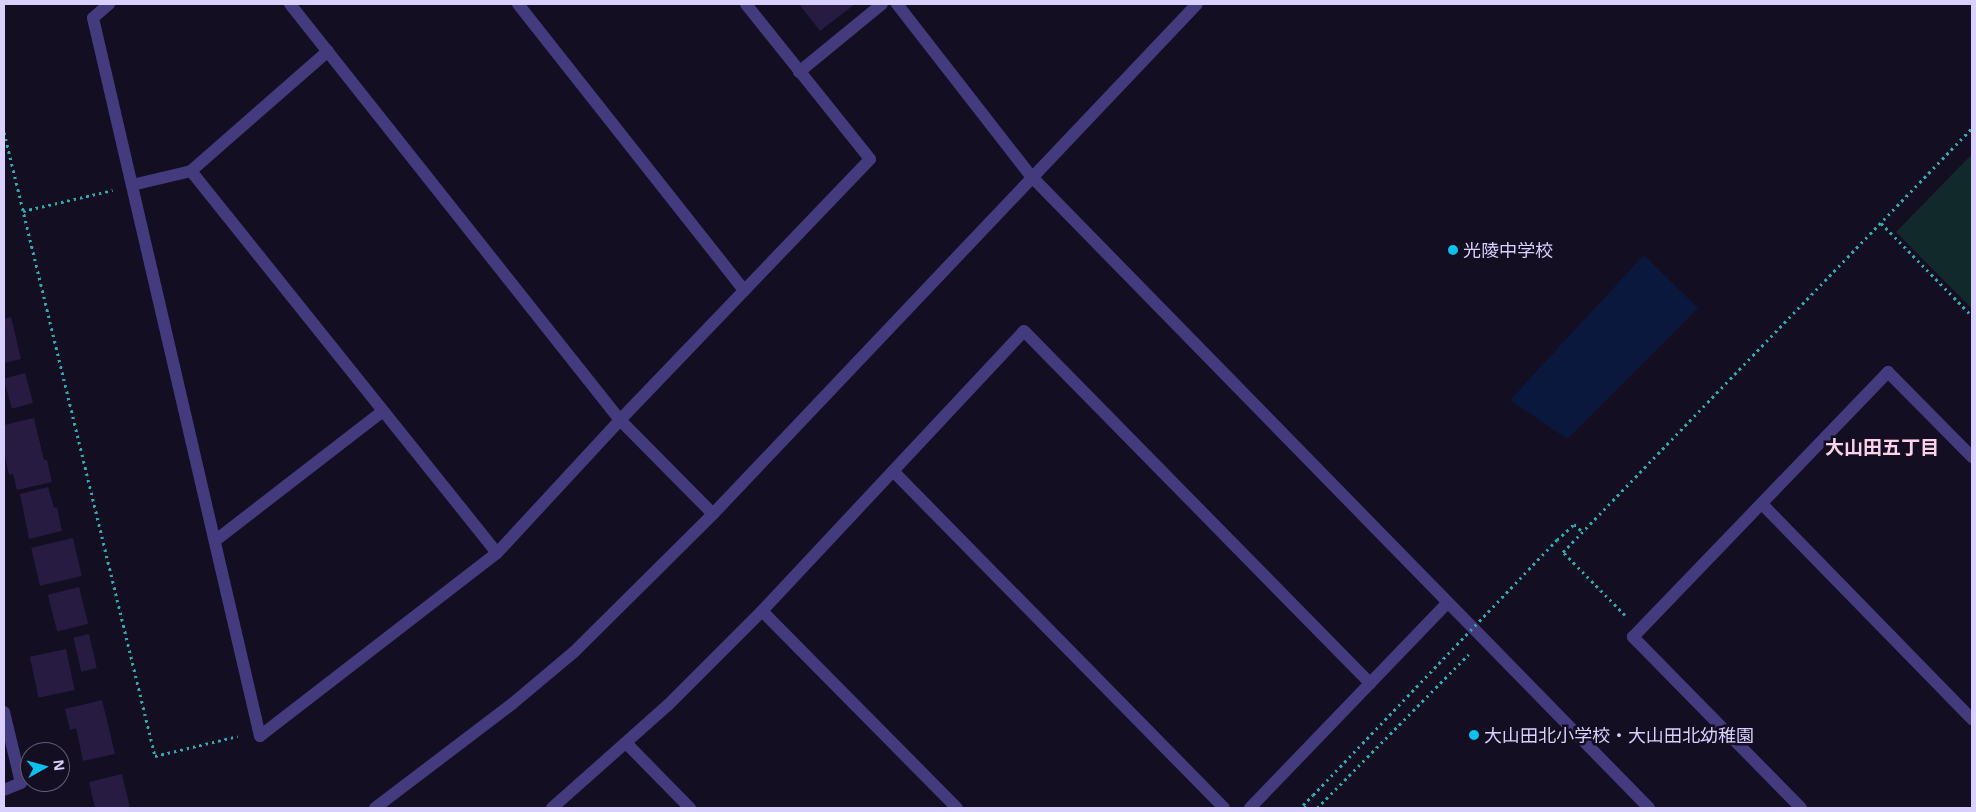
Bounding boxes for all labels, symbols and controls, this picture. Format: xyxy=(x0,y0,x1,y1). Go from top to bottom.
place label: 光陵中学校 xyxy=(1463,239,1553,261)
marker: 光陵中学校 xyxy=(1447,244,1459,256)
district label: 大山田五丁目 xyxy=(1825,437,1939,459)
place label: 大山田北小学校・大山田北幼稚園 xyxy=(1484,724,1754,746)
marker: 大山田北小学校・大山田北幼稚園 xyxy=(1468,729,1480,741)
north arrow xyxy=(20,742,70,792)
text: N xyxy=(49,758,70,772)

